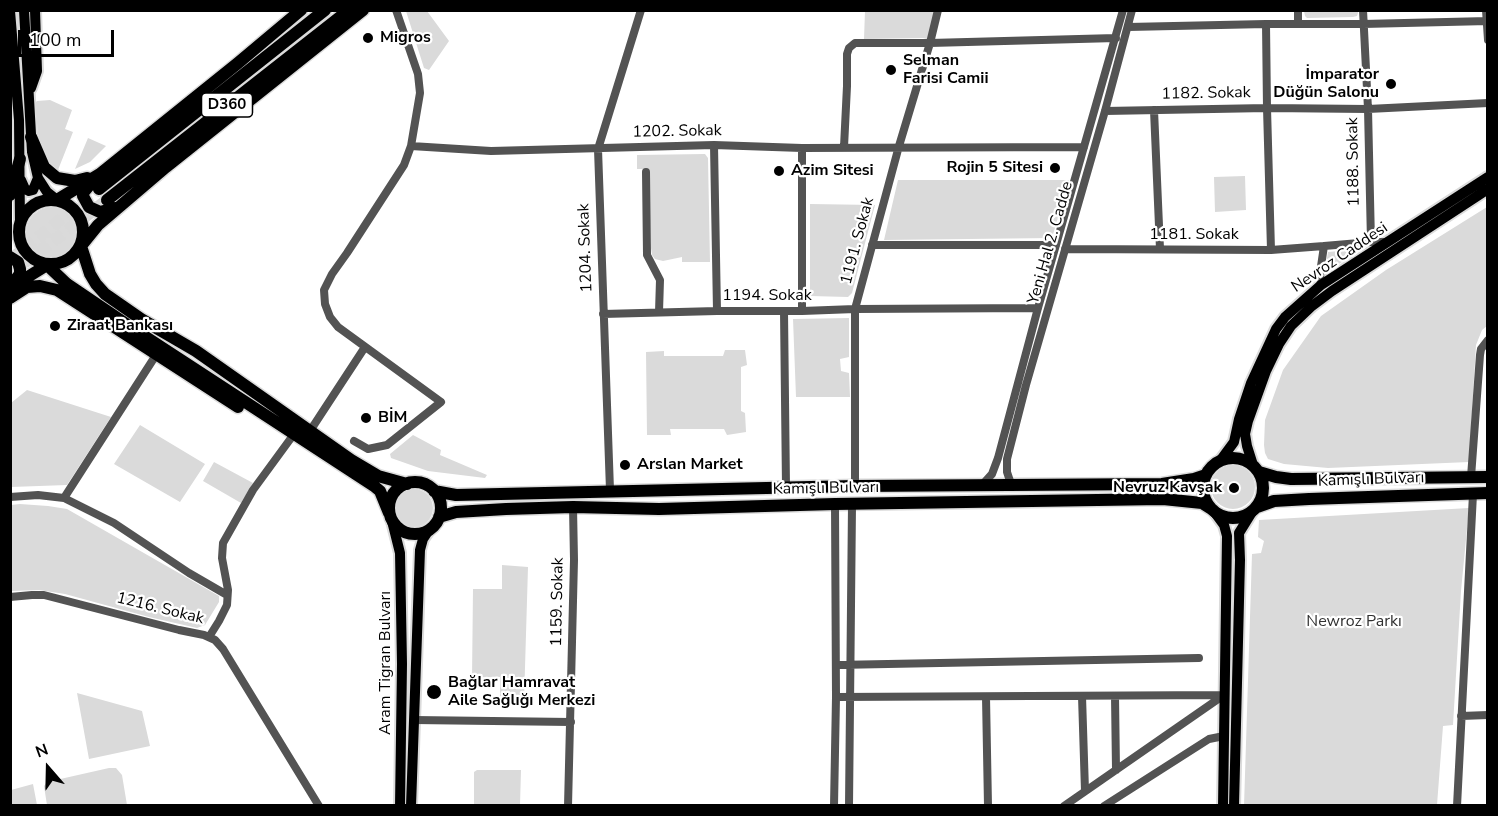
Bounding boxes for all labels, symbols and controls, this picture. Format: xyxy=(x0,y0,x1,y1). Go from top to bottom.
scale bar xyxy=(21,18,117,56)
text: 100 m xyxy=(29,28,81,52)
place label: Migros xyxy=(380,28,431,48)
marker: Migros xyxy=(361,31,375,45)
place label: Selman Farisi Camii xyxy=(903,51,989,89)
marker: Selman Farisi Camii xyxy=(884,63,898,77)
place label: İmparator Düğün Salonu xyxy=(1273,65,1379,103)
marker: İmparator Düğün Salonu xyxy=(1384,77,1398,91)
street label: 1182. Sokak xyxy=(1161,84,1251,104)
road number: D360 xyxy=(202,93,252,117)
street label: 1188. Sokak xyxy=(1344,117,1364,207)
street label: 1202. Sokak xyxy=(632,122,722,142)
place label: Rojin 5 Sitesi xyxy=(946,158,1043,178)
place label: Azim Sitesi xyxy=(791,161,874,181)
marker: Rojin 5 Sitesi xyxy=(1048,161,1062,175)
marker: Azim Sitesi xyxy=(772,164,786,178)
street label: Yeni Hal 2. Cadde xyxy=(1024,179,1078,307)
street label: 1191. Sokak xyxy=(837,195,879,287)
street label: 1204. Sokak xyxy=(575,203,597,293)
street label: Nevroz Caddesi xyxy=(1288,219,1392,297)
street label: 1181. Sokak xyxy=(1149,225,1239,245)
street label: 1194. Sokak xyxy=(722,286,812,306)
place label: Ziraat Bankası xyxy=(67,316,173,336)
marker: Ziraat Bankası xyxy=(48,319,62,333)
place label: BİM xyxy=(378,408,407,428)
marker: BİM xyxy=(359,411,373,425)
place label: Arslan Market xyxy=(637,455,743,475)
marker: Arslan Market xyxy=(618,458,632,472)
street label: Kamışlı Bulvarı xyxy=(1317,469,1425,491)
street label: Kamışlı Bulvarı xyxy=(773,478,879,500)
place label: Nevruz Kavşak xyxy=(1113,478,1222,498)
marker: Nevruz Kavşak xyxy=(1227,481,1241,495)
street label: 1159. Sokak xyxy=(548,557,568,647)
street label: 1216. Sokak xyxy=(114,589,206,629)
street label: Aram Tigran Bulvarı xyxy=(376,591,396,735)
park label: Newroz Parkı xyxy=(1306,612,1402,632)
place label: Bağlar Hamravat Aile Sağlığı Merkezi xyxy=(448,673,595,711)
marker: Bağlar Hamravat Aile Sağlığı Merkezi xyxy=(425,683,443,701)
north arrow xyxy=(18,738,78,798)
text: N xyxy=(32,739,51,763)

